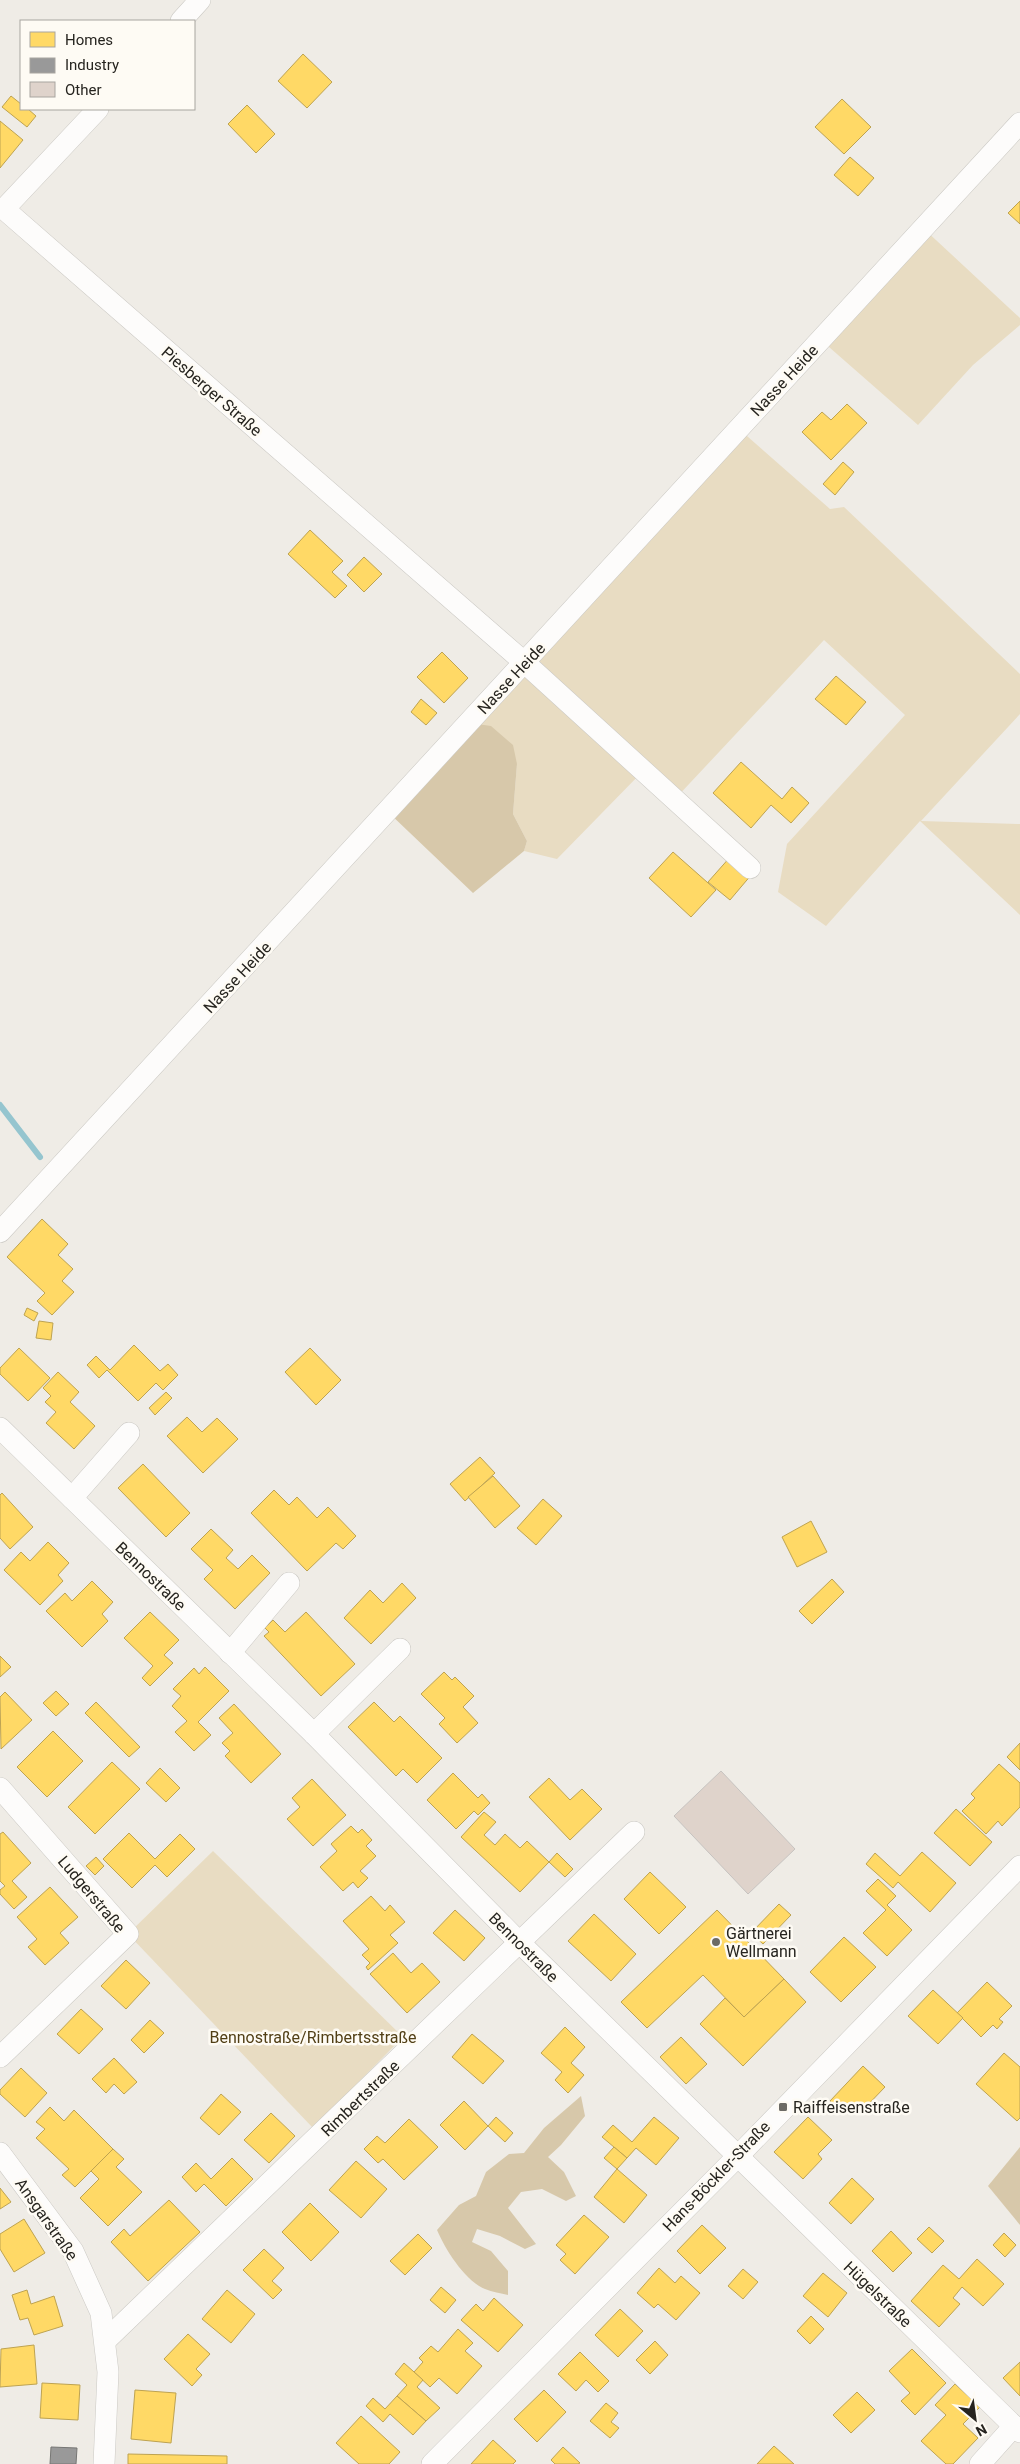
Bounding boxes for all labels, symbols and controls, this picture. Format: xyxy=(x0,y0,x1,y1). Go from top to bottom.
legend xyxy=(20,20,195,110)
text: Homes xyxy=(65,31,113,49)
text: Industry xyxy=(65,56,119,74)
text: Other xyxy=(65,81,102,99)
street label: Nasse Heide xyxy=(747,341,822,420)
street label: Piesberger Straße xyxy=(158,343,266,440)
street label: Nasse Heide xyxy=(474,639,549,718)
street label: Nasse Heide xyxy=(200,938,275,1017)
street label: Bennostraße xyxy=(111,1538,190,1615)
street label: Ludgerstraße xyxy=(54,1852,129,1937)
street label: Bennostraße xyxy=(485,1909,562,1986)
place label: Gärtnerei Wellmann xyxy=(726,1924,797,1961)
marker: Gärtnerei Wellmann xyxy=(710,1936,722,1948)
park label: Bennostraße/Rimbertsstraße xyxy=(209,2028,417,2047)
street label: Rimbertstraße xyxy=(317,2056,403,2140)
place label: Raiffeisenstraße xyxy=(793,2098,910,2117)
marker: Raiffeisenstraße xyxy=(777,2101,789,2113)
street label: Hans-Böckler-Straße xyxy=(659,2117,774,2235)
street label: Ansgarstraße xyxy=(11,2175,82,2264)
street label: Hügelstraße xyxy=(840,2257,916,2331)
north arrow xyxy=(950,2394,1000,2444)
text: N xyxy=(973,2421,990,2440)

